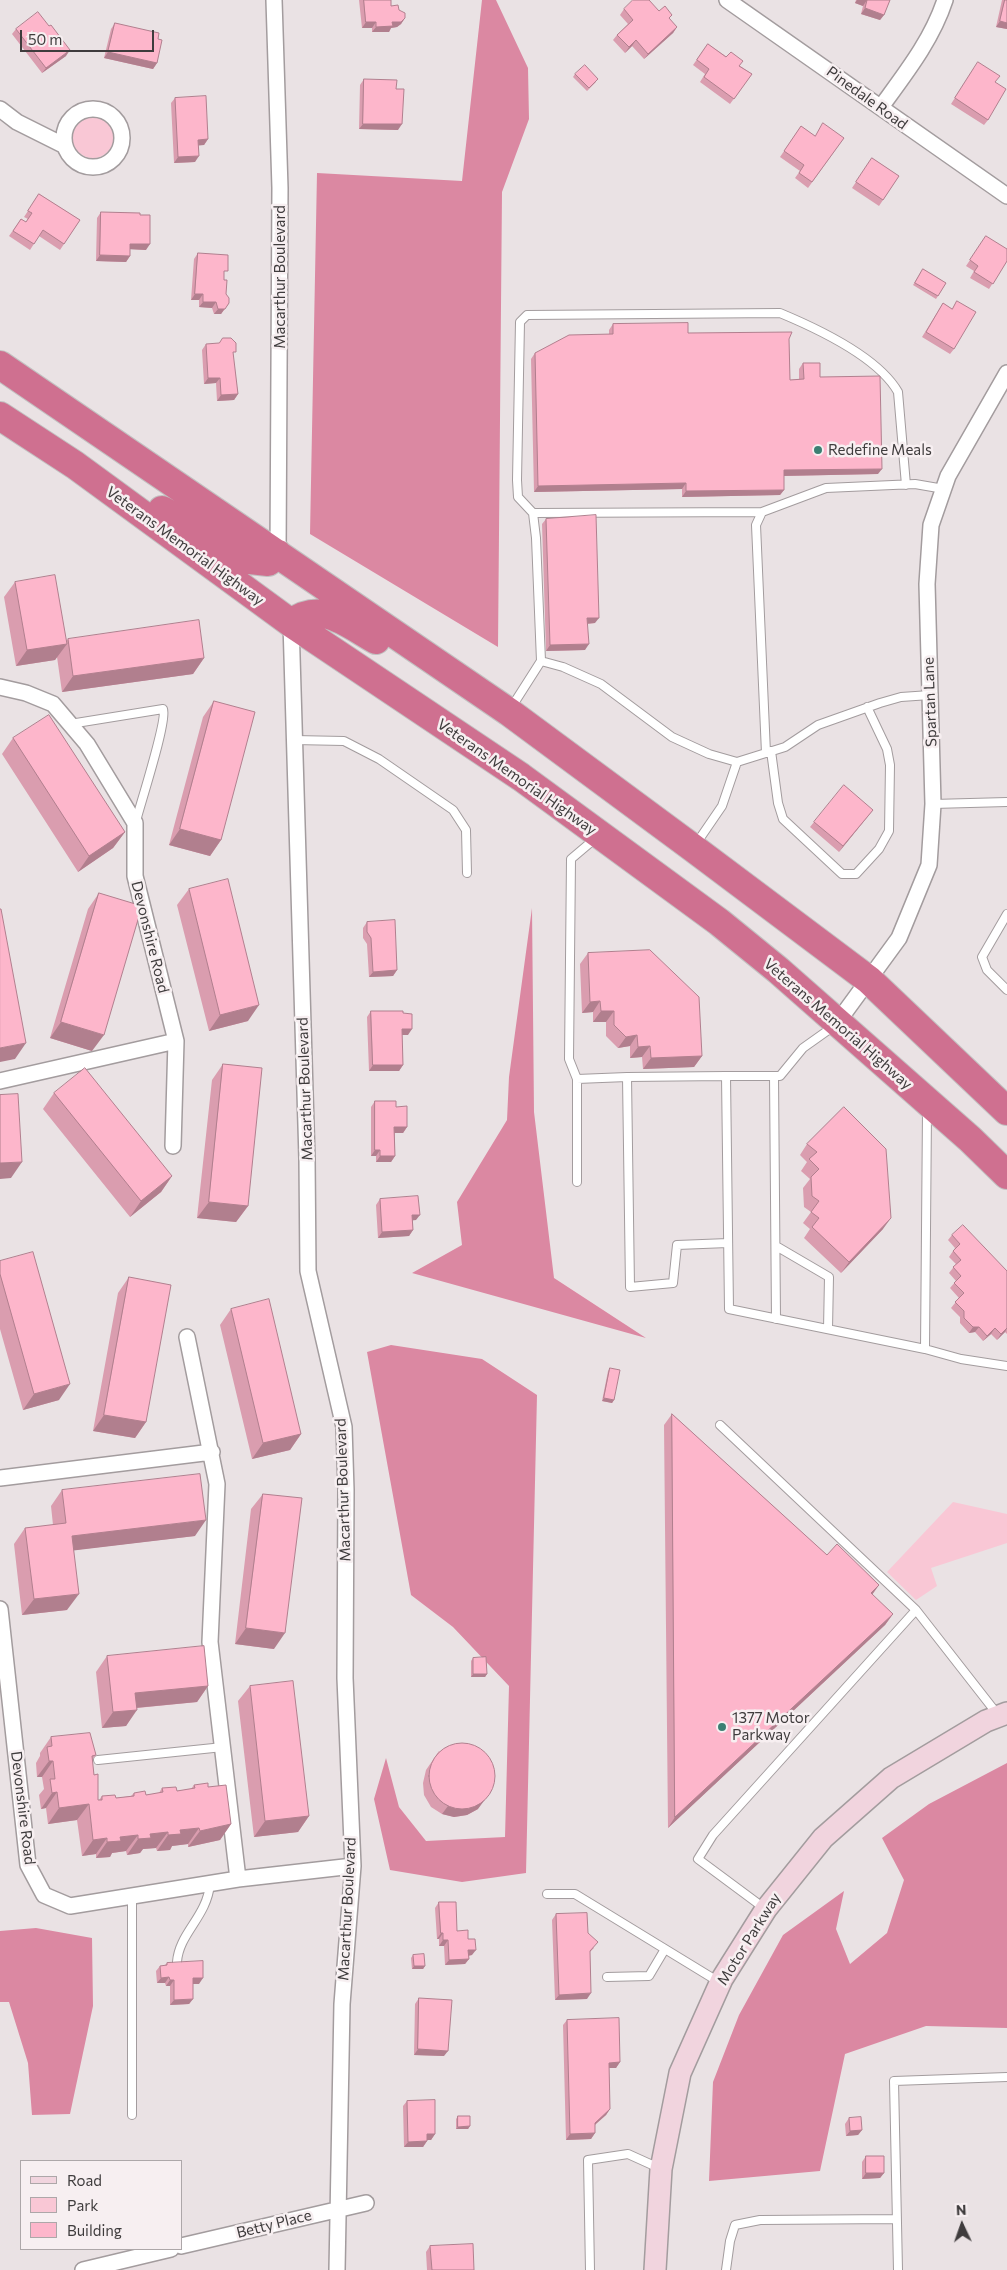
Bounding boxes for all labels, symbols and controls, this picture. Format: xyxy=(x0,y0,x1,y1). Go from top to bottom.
scale bar xyxy=(22,20,156,52)
text: 50 m xyxy=(28,30,62,48)
street label: Pinedale Road xyxy=(823,63,911,133)
street label: Macarthur Boulevard xyxy=(271,205,289,349)
place label: Redefine Meals xyxy=(828,441,932,459)
marker: Redefine Meals xyxy=(812,444,824,456)
street label: Veterans Memorial Highway xyxy=(103,483,267,609)
street label: Spartan Lane xyxy=(919,657,941,747)
street label: Veterans Memorial Highway xyxy=(434,715,600,839)
street label: Devonshire Road xyxy=(127,879,173,995)
street label: Veterans Memorial Highway xyxy=(760,955,916,1093)
street label: Macarthur Boulevard xyxy=(293,1017,317,1161)
street label: Macarthur Boulevard xyxy=(331,1418,355,1562)
place label: 1377 Motor Parkway xyxy=(732,1709,810,1744)
marker: 1377 Motor Parkway xyxy=(716,1721,728,1733)
street label: Devonshire Road xyxy=(7,1750,39,1866)
street label: Macarthur Boulevard xyxy=(334,1837,360,1981)
street label: Motor Parkway xyxy=(713,1889,785,1989)
legend xyxy=(20,2160,182,2250)
text: Road xyxy=(67,2171,102,2189)
text: Park xyxy=(67,2196,98,2214)
north arrow xyxy=(937,2200,987,2250)
text: N xyxy=(956,2201,967,2218)
street label: Betty Place xyxy=(235,2206,313,2242)
text: Building xyxy=(67,2221,122,2239)

